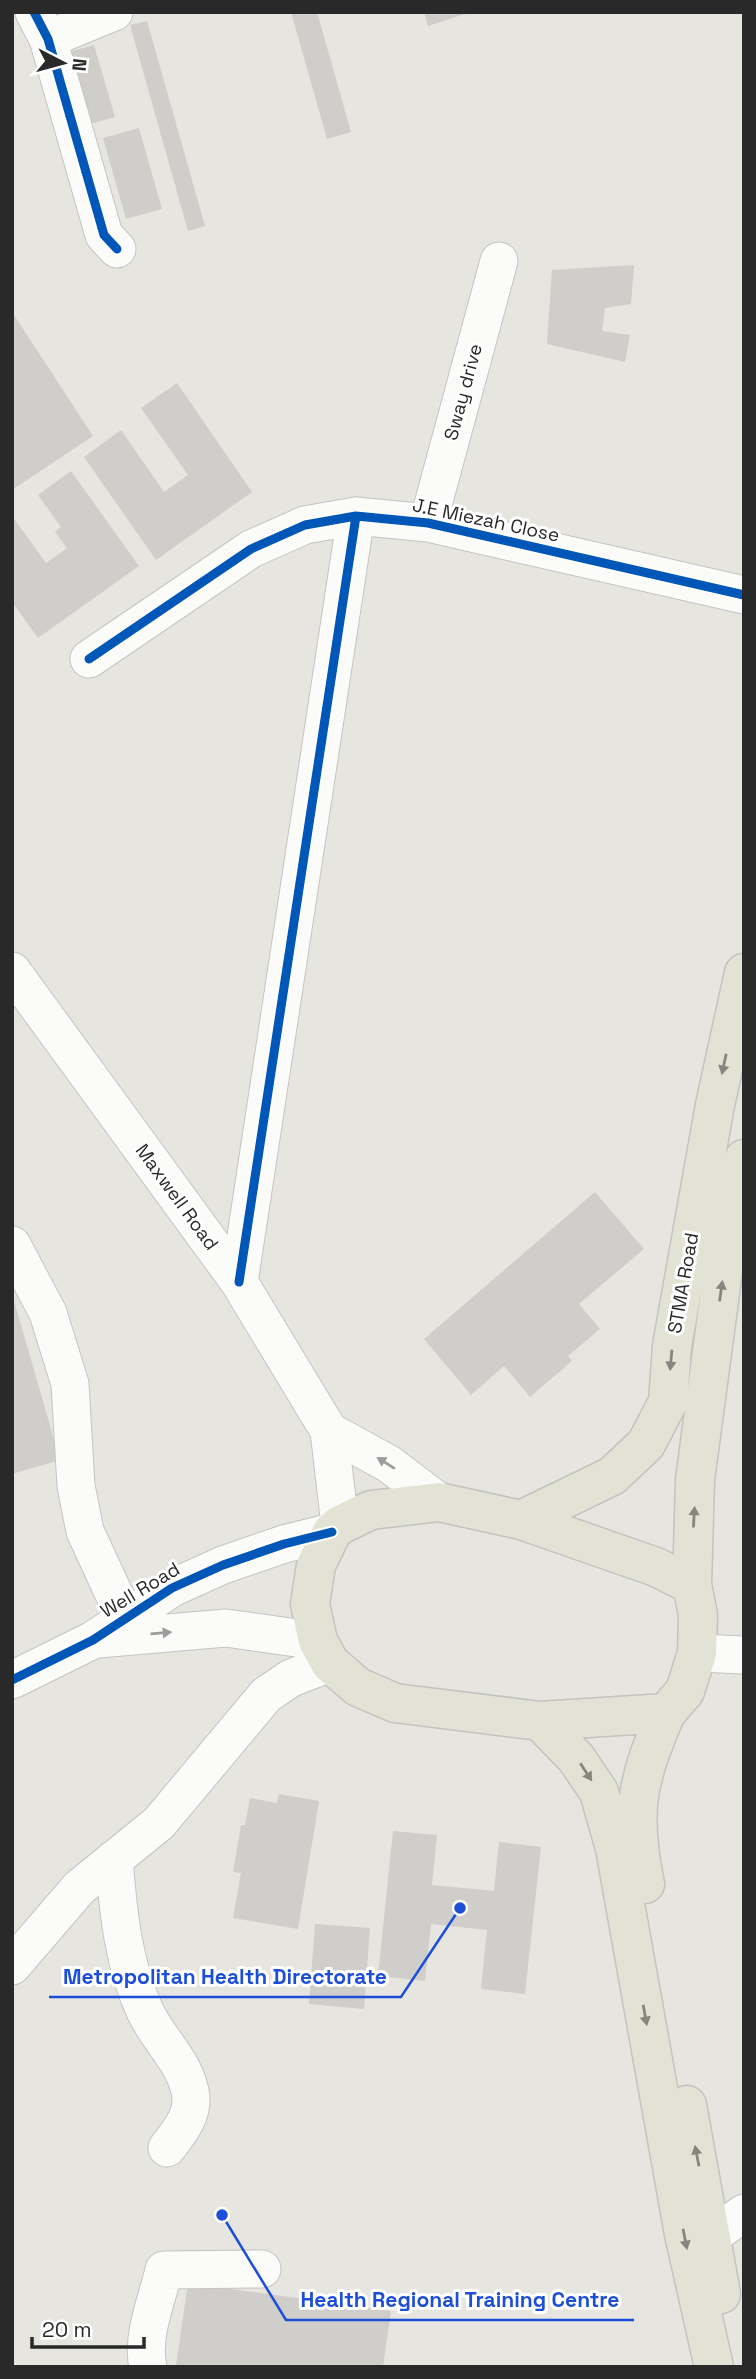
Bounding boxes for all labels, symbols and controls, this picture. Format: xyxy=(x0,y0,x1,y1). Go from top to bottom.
north arrow xyxy=(28,28,98,98)
text: N xyxy=(66,57,93,72)
street label: Sway drive xyxy=(438,341,488,443)
street label: J.E Miezah Close xyxy=(410,492,562,548)
one-way arrow xyxy=(718,1053,729,1075)
street label: Maxwell Road xyxy=(130,1139,224,1255)
street label: STMA Road xyxy=(662,1231,704,1335)
one-way arrow xyxy=(715,1280,726,1302)
one-way arrow xyxy=(665,1349,676,1371)
one-way arrow xyxy=(376,1457,396,1470)
one-way arrow xyxy=(688,1505,699,1527)
street label: Well Road xyxy=(96,1557,184,1623)
one-way arrow xyxy=(151,1628,173,1639)
one-way arrow xyxy=(579,1762,592,1781)
callout: Metropolitan Health Directorate xyxy=(49,1955,401,1997)
text: Metropolitan Health Directorate xyxy=(63,1963,387,1990)
one-way arrow xyxy=(639,2004,650,2026)
one-way arrow xyxy=(692,2145,703,2167)
one-way arrow xyxy=(680,2228,691,2250)
callout: Health Regional Training Centre xyxy=(286,2278,634,2320)
text: Health Regional Training Centre xyxy=(301,2286,619,2313)
scale bar xyxy=(32,2306,144,2350)
text: 20 m xyxy=(42,2316,92,2343)

